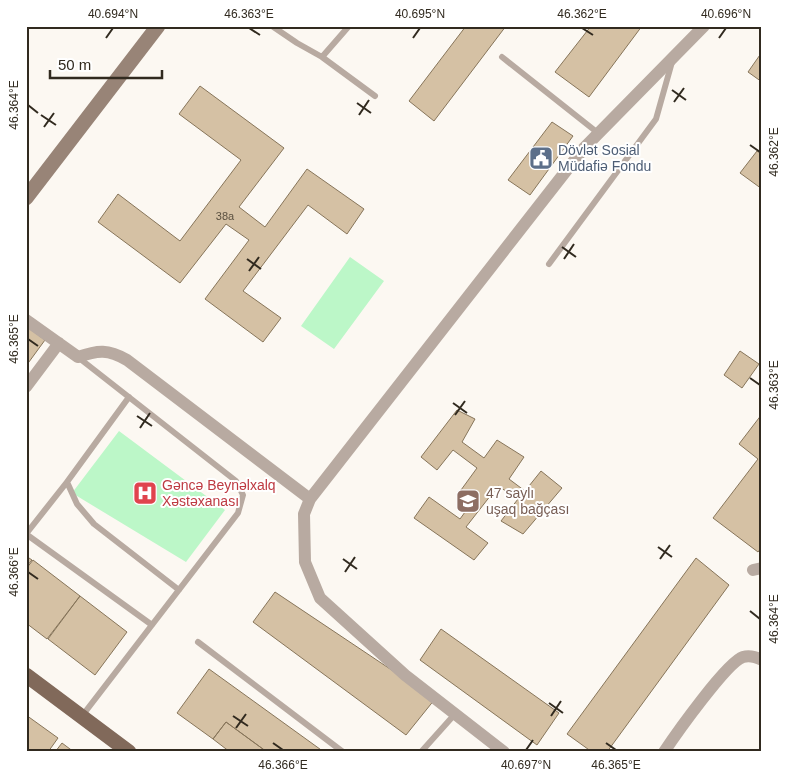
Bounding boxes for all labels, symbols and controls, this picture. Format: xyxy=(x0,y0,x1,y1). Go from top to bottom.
text: 40.694°N xyxy=(88,7,138,21)
text: 46.363°E xyxy=(224,7,274,21)
text: 40.695°N xyxy=(395,7,445,21)
text: 46.362°E xyxy=(557,7,607,21)
text: 40.696°N xyxy=(701,7,751,21)
scale bar xyxy=(50,48,162,80)
text: 50 m xyxy=(58,56,91,73)
text: 46.364°E xyxy=(7,80,21,130)
text: 46.362°E xyxy=(767,127,781,177)
place label: Dövlət Sosial Müdafiə Fondu xyxy=(558,142,651,174)
public building icon: Dövlət Sosial Müdafiə Fondu xyxy=(528,145,554,171)
house number: 38a xyxy=(216,210,235,222)
text: 46.365°E xyxy=(7,314,21,364)
text: 46.363°E xyxy=(767,360,781,410)
place label: Gəncə Beynəlxalq Xəstəxanası xyxy=(162,477,276,509)
hospital icon: Gəncə Beynəlxalq Xəstəxanası xyxy=(132,480,158,506)
place label: 47 saylı uşaq bağçası xyxy=(486,485,569,517)
school or university icon: 47 saylı uşaq bağçası xyxy=(455,488,481,514)
text: 46.366°E xyxy=(7,547,21,597)
text: 46.364°E xyxy=(767,594,781,644)
text: 46.366°E xyxy=(258,758,308,772)
text: 40.697°N xyxy=(501,758,551,772)
text: 46.365°E xyxy=(591,758,641,772)

